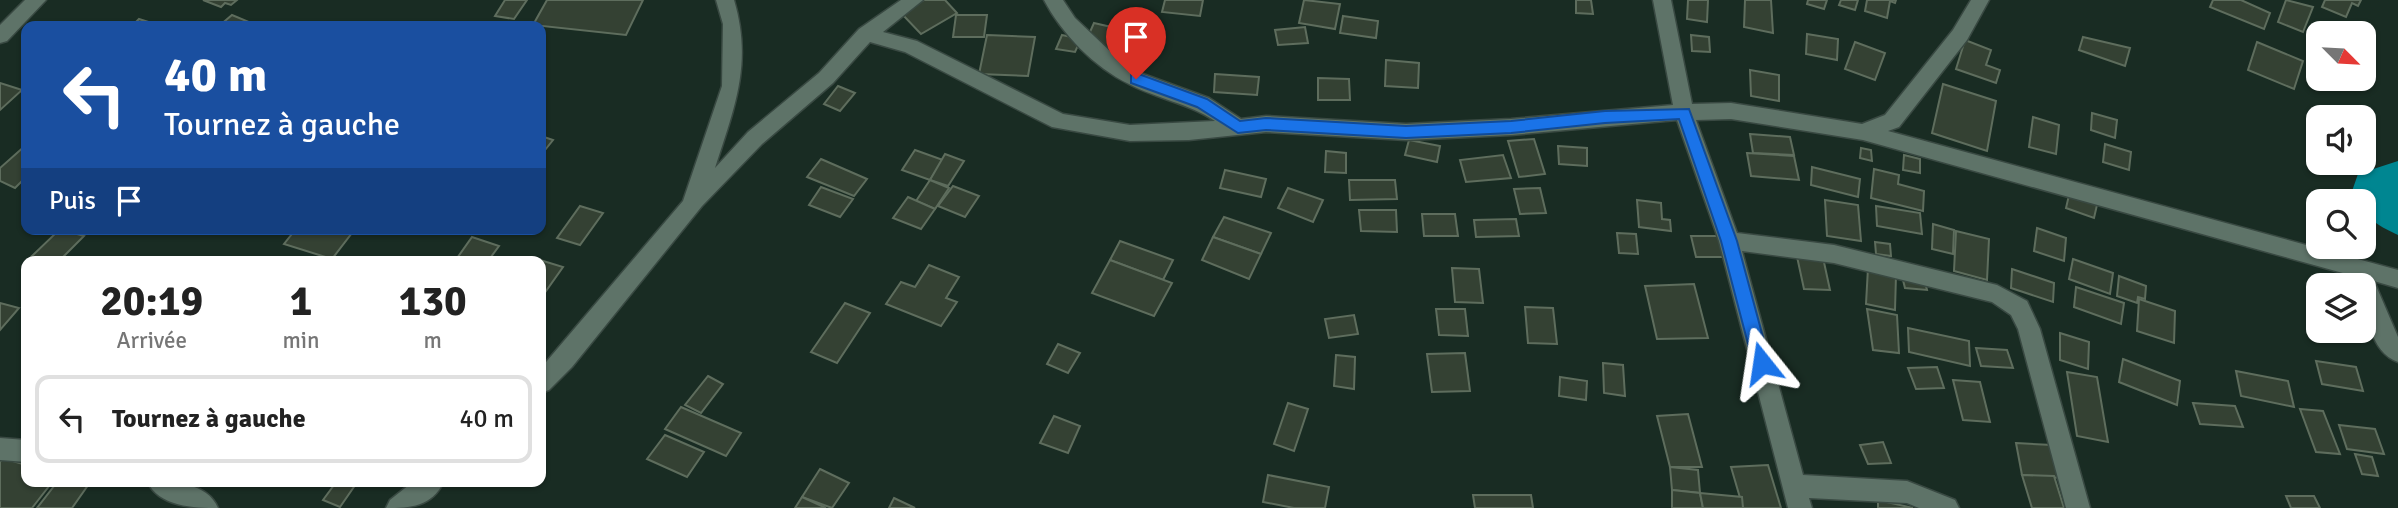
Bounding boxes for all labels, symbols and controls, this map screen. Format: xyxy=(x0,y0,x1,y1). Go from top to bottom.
pin xyxy=(1106,7,1166,79)
icon: arrive xyxy=(1117,18,1155,56)
north arrow xyxy=(2306,21,2376,91)
map controls xyxy=(2306,21,2376,343)
text: 40 m xyxy=(164,45,267,105)
icon: left xyxy=(49,49,140,140)
text: Tournez à gauche xyxy=(164,105,400,144)
button: sound xyxy=(2306,105,2376,175)
icon: arrive xyxy=(110,182,148,220)
text: Puis xyxy=(49,185,96,217)
button: search xyxy=(2306,189,2376,259)
button: layers xyxy=(2306,273,2376,343)
text: 20:19 xyxy=(100,276,203,327)
text: 1 xyxy=(290,276,312,327)
text: 130 xyxy=(399,276,467,327)
text: Arrivée xyxy=(116,326,187,355)
text: min xyxy=(282,326,320,355)
text: m xyxy=(424,326,442,355)
position arrow xyxy=(1725,326,1799,400)
icon: left xyxy=(53,400,91,438)
text: Tournez à gauche xyxy=(112,403,306,435)
text: 40 m xyxy=(459,403,514,435)

